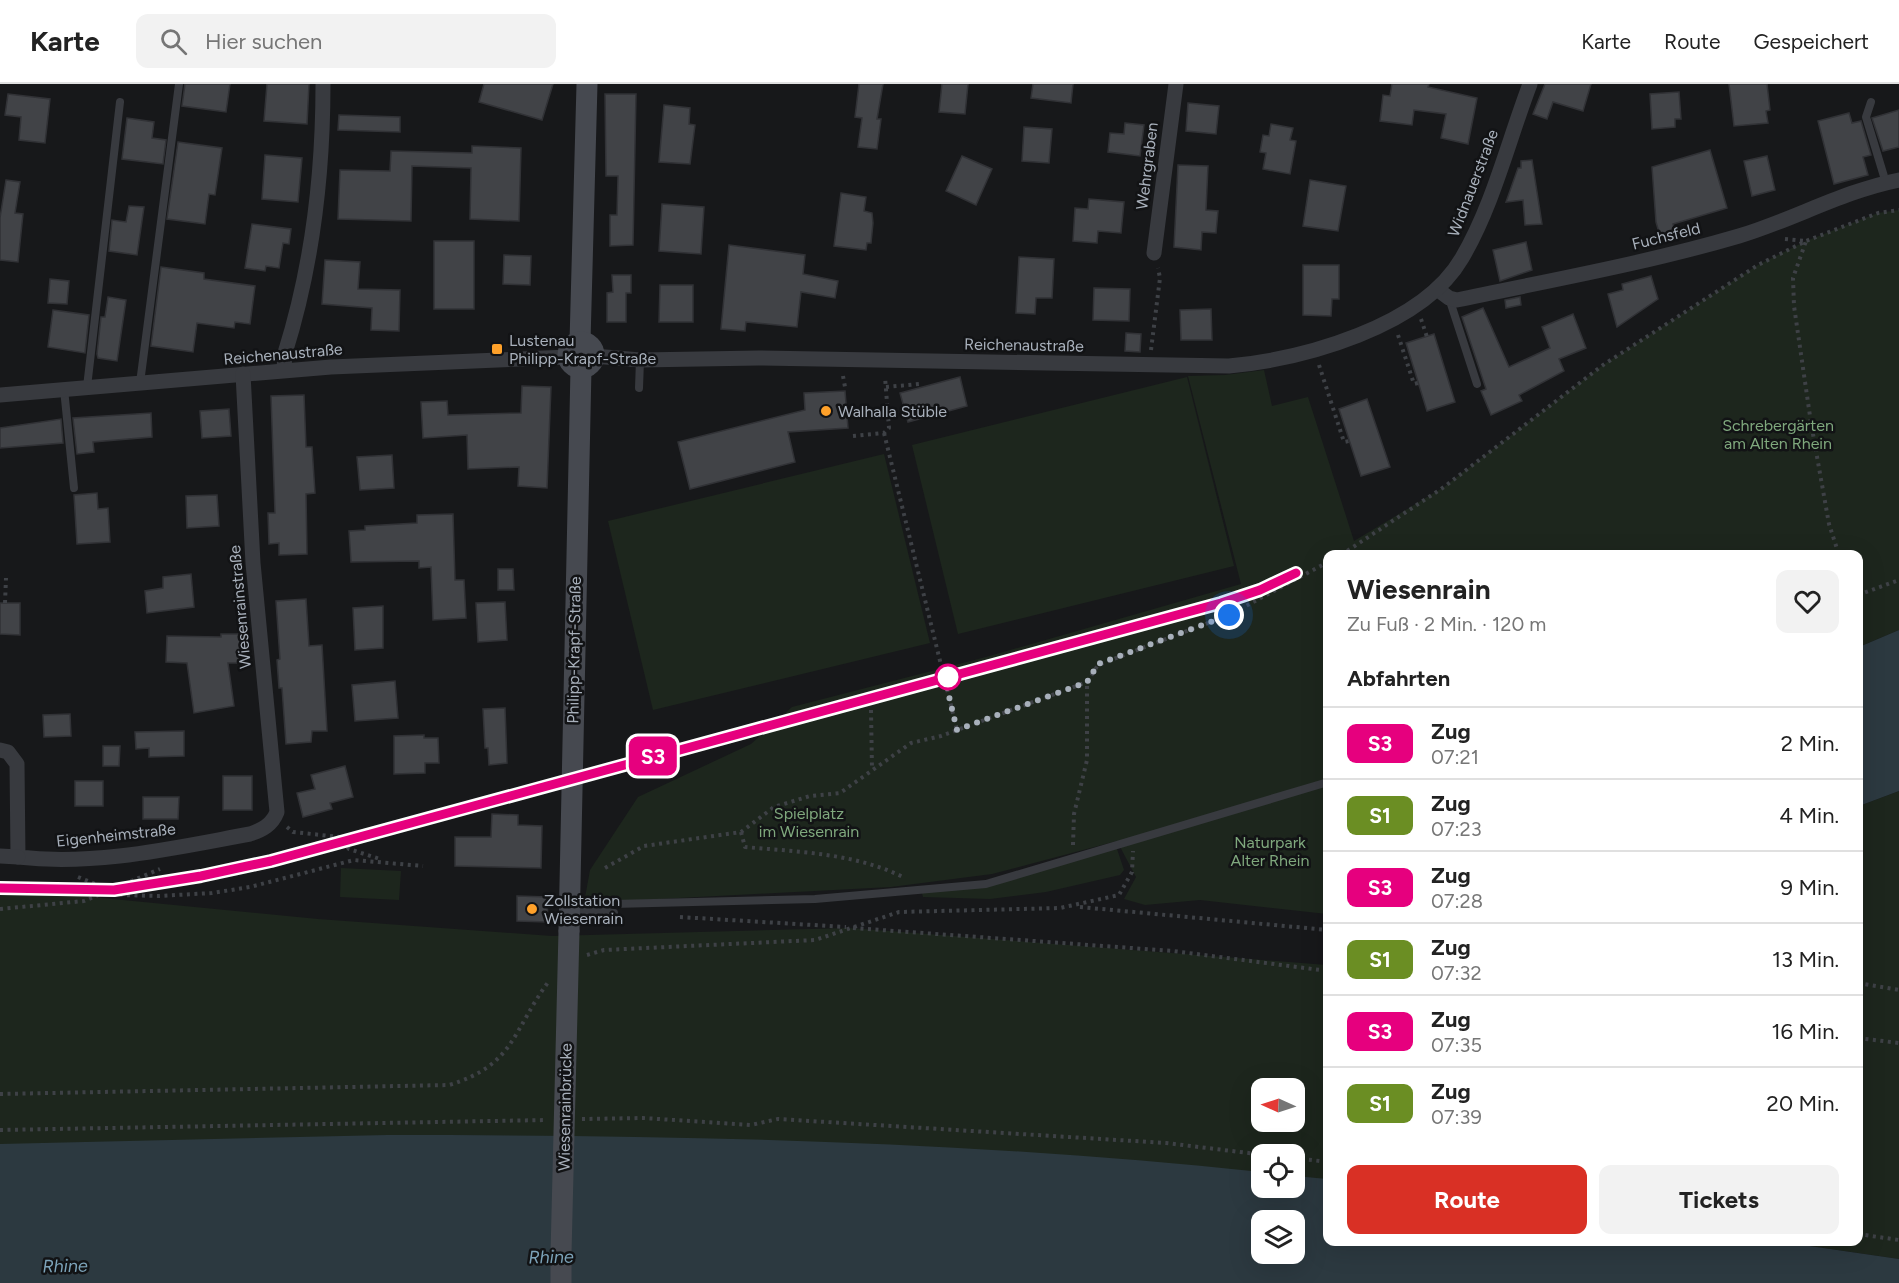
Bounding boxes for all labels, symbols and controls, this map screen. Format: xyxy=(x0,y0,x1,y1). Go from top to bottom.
search box xyxy=(136,14,556,68)
text: Karte xyxy=(30,24,100,58)
icon: search xyxy=(157,25,190,58)
text: Hier suchen xyxy=(205,28,322,55)
text: Karte xyxy=(1581,29,1631,54)
text: Route xyxy=(1664,29,1720,54)
text: Gespeichert xyxy=(1753,29,1869,54)
street label: Wehrgraben xyxy=(1132,121,1162,211)
street label: Widnauerstraße xyxy=(1444,126,1502,239)
street label: Fuchsfeld xyxy=(1630,218,1702,254)
place label: Lustenau Philipp-Krapf-Straße xyxy=(509,331,657,368)
street label: Reichenaustraße xyxy=(964,334,1084,356)
street label: Reichenaustraße xyxy=(223,339,344,369)
marker: Lustenau Philipp-Krapf-Straße xyxy=(490,342,504,356)
place label: Walhalla Stüble xyxy=(838,402,947,421)
marker: Walhalla Stüble xyxy=(819,404,833,418)
park label: Schrebergärten am Alten Rhein xyxy=(1722,416,1834,453)
street label: Wiesenrainstraße xyxy=(225,544,255,670)
button: heart xyxy=(1776,570,1839,633)
text: Wiesenrain xyxy=(1347,572,1491,606)
street label: Philipp-Krapf-Straße xyxy=(563,576,585,724)
your location xyxy=(1214,600,1244,630)
text: Zu Fuß · 2 Min. · 120 m xyxy=(1347,612,1546,636)
unlabelled marker xyxy=(935,664,961,690)
text: Abfahrten xyxy=(1347,665,1450,692)
text: Zug xyxy=(1431,718,1471,745)
text: 2 Min. xyxy=(1781,730,1839,757)
text: S3 xyxy=(1368,731,1392,756)
line badge: S3 xyxy=(626,736,680,776)
text: S3 xyxy=(641,744,665,769)
text: 07:21 xyxy=(1431,745,1479,769)
text: Zug xyxy=(1431,790,1471,817)
text: 4 Min. xyxy=(1779,802,1839,829)
text: S1 xyxy=(1369,803,1391,828)
park label: Spielplatz im Wiesenrain xyxy=(759,804,859,841)
text: 07:23 xyxy=(1431,817,1482,841)
street label: Eigenheimstraße xyxy=(55,819,177,851)
park label: Naturpark Alter Rhein xyxy=(1231,833,1309,870)
text: Zug xyxy=(1431,862,1471,889)
text: 9 Min. xyxy=(1781,874,1839,901)
text: S3 xyxy=(1368,875,1392,900)
text: 07:28 xyxy=(1431,889,1483,913)
place label: Zollstation Wiesenrain xyxy=(544,891,623,928)
marker: Zollstation Wiesenrain xyxy=(525,902,539,916)
text: Zug xyxy=(1431,934,1471,961)
text: 13 Min. xyxy=(1772,946,1839,973)
text: S1 xyxy=(1369,947,1391,972)
text: 07:32 xyxy=(1431,961,1482,985)
text: Zug xyxy=(1431,1006,1471,1033)
text: 16 Min. xyxy=(1771,1018,1839,1045)
text: S3 xyxy=(1368,1019,1392,1044)
text: 07:35 xyxy=(1431,1033,1482,1057)
street label: Wiesenrainbrücke xyxy=(554,1043,576,1171)
north arrow xyxy=(1251,1078,1305,1132)
map controls xyxy=(1251,1078,1305,1264)
text: Zug xyxy=(1431,1078,1471,1105)
text: 20 Min. xyxy=(1767,1090,1839,1117)
text: S1 xyxy=(1369,1091,1391,1116)
text: 07:39 xyxy=(1431,1105,1482,1129)
button: locate xyxy=(1251,1144,1305,1198)
button: Route xyxy=(1347,1165,1587,1234)
button: Tickets xyxy=(1599,1165,1839,1234)
button: layers xyxy=(1251,1210,1305,1264)
water label: Rhine xyxy=(528,1246,574,1268)
water label: Rhine xyxy=(42,1255,88,1277)

